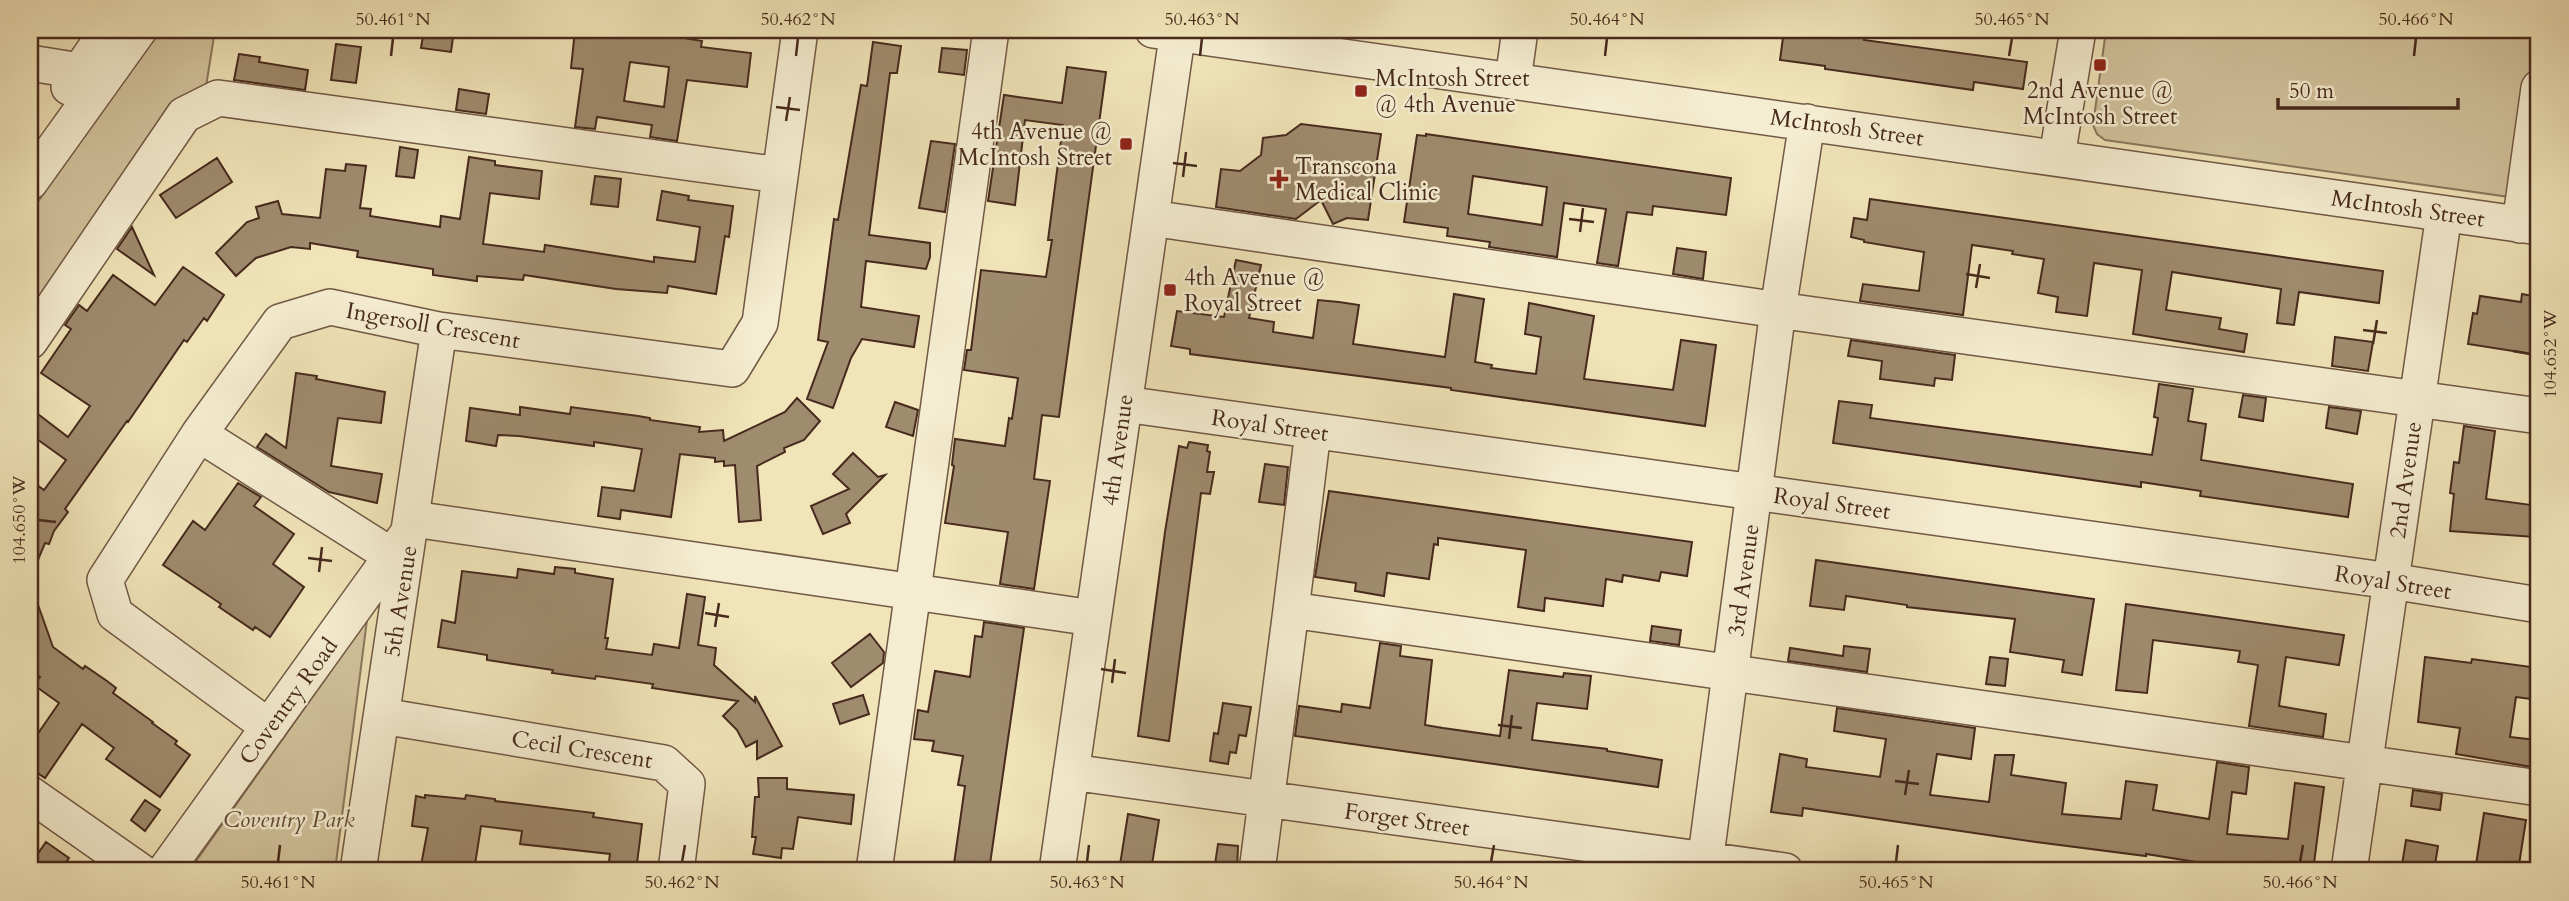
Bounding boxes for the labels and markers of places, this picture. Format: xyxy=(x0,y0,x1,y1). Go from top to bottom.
marker: 2nd Avenue @ McIntosh Street xyxy=(2092,57,2108,73)
place label: McIntosh Street @ 4th Avenue xyxy=(1375,63,1530,120)
place label: 2nd Avenue @ McIntosh Street xyxy=(2023,75,2177,132)
marker: McIntosh Street @ 4th Avenue xyxy=(1353,83,1369,99)
place label: 4th Avenue @ McIntosh Street xyxy=(957,116,1112,173)
marker: 4th Avenue @ McIntosh Street xyxy=(1118,136,1134,152)
place label: Transcona Medical Clinic xyxy=(1295,151,1438,208)
marker: Transcona Medical Clinic xyxy=(1269,169,1289,189)
place label: 4th Avenue @ Royal Street xyxy=(1184,262,1325,319)
marker: 4th Avenue @ Royal Street xyxy=(1162,282,1178,298)

